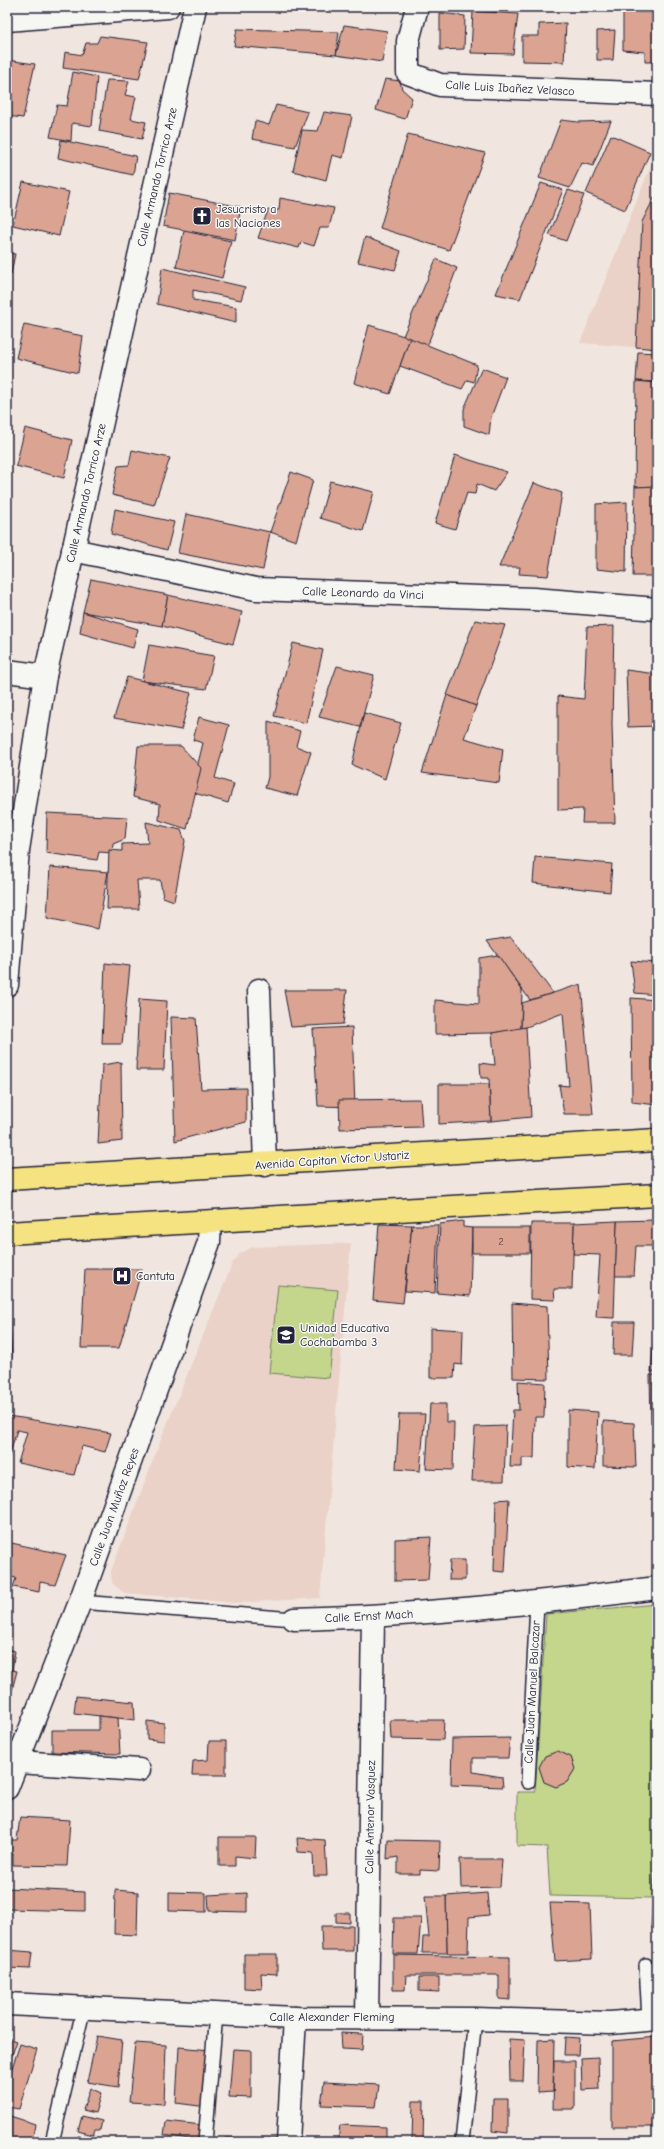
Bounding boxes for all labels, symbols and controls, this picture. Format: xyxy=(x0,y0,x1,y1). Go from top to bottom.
street label: Calle Luis Ibañez Velasco xyxy=(445,78,575,98)
street label: Calle Armando Torrico Arze xyxy=(134,106,180,248)
place label: Jesucristo a las Naciones xyxy=(216,202,280,230)
church icon: Jesucristo a las Naciones xyxy=(191,205,213,227)
street label: Calle Armando Torrico Arze xyxy=(63,422,109,564)
street label: Calle Leonardo da Vinci xyxy=(302,584,424,602)
street label: Avenida Capitan Víctor Ustariz xyxy=(254,1148,410,1172)
house number: 2 xyxy=(498,1236,504,1248)
hospital icon: Cantuta xyxy=(111,1265,133,1287)
place label: Cantuta xyxy=(136,1269,175,1283)
place label: Unidad Educativa Cochabamba 3 xyxy=(300,1321,389,1349)
school or university icon: Unidad Educativa Cochabamba 3 xyxy=(275,1324,297,1346)
street label: Calle Juan Muñoz Reyes xyxy=(86,1446,142,1568)
street label: Calle Ernst Mach xyxy=(325,1607,413,1625)
street label: Calle Juan Manuel Balcazar xyxy=(521,1620,543,1764)
street label: Calle Antenor Vasquez xyxy=(362,1759,378,1874)
street label: Calle Alexander Fleming xyxy=(269,2010,395,2024)

